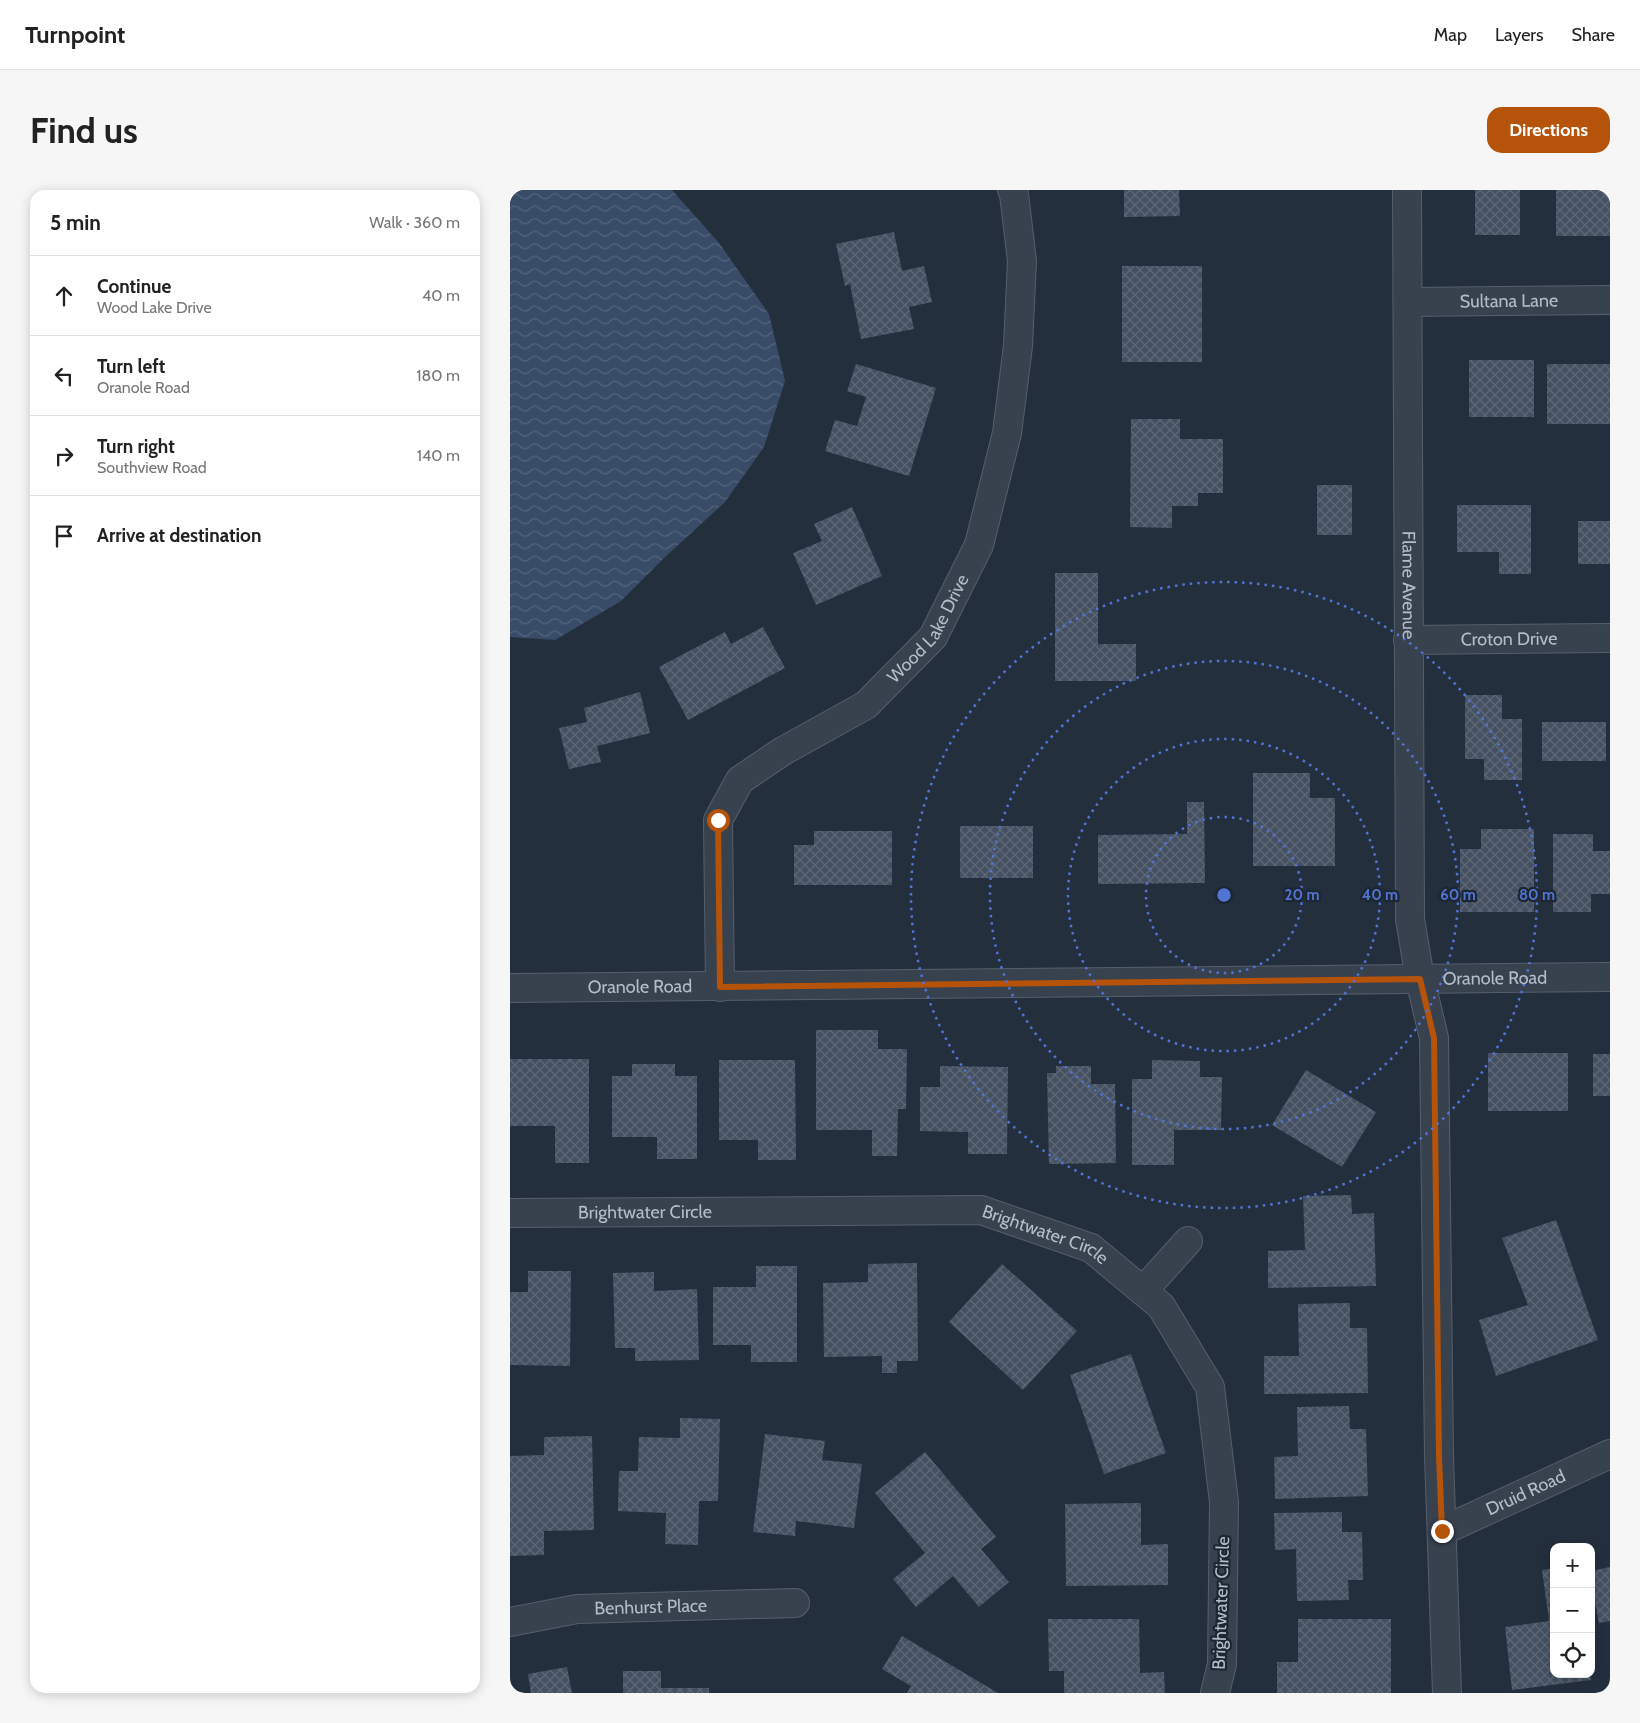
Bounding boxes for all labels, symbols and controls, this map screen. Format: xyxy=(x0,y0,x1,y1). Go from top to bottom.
text: Turnpoint xyxy=(25,20,125,49)
text: Map xyxy=(1434,24,1467,46)
text: Layers xyxy=(1495,24,1544,46)
text: Share xyxy=(1572,24,1615,46)
button: Directions xyxy=(1487,107,1610,153)
text: Find us xyxy=(30,109,138,152)
text: 5 min xyxy=(50,210,101,235)
text: Walk · 360 m xyxy=(369,213,460,232)
text: Continue xyxy=(97,275,171,298)
icon: ahead xyxy=(50,282,78,310)
text: 40 m xyxy=(422,286,460,305)
street label: Sultana Lane xyxy=(1460,290,1558,312)
text: Wood Lake Drive xyxy=(97,298,212,317)
text: Turn left xyxy=(97,355,165,378)
icon: left xyxy=(50,362,78,390)
text: 180 m xyxy=(416,366,460,385)
text: Oranole Road xyxy=(97,378,190,397)
text: Turn right xyxy=(97,435,175,458)
icon: right xyxy=(50,442,78,470)
text: 140 m xyxy=(417,446,460,465)
text: Southview Road xyxy=(97,458,207,477)
icon: arrive xyxy=(50,522,78,550)
text: Arrive at destination xyxy=(97,524,261,547)
street label: Flame Avenue xyxy=(1397,531,1420,639)
street label: Wood Lake Drive xyxy=(883,571,974,688)
street label: Croton Drive xyxy=(1461,628,1557,650)
route start xyxy=(707,809,730,832)
centre of rings xyxy=(1215,886,1233,904)
text: 20 m xyxy=(1285,886,1319,904)
text: 40 m xyxy=(1362,886,1398,904)
text: 60 m xyxy=(1440,886,1476,904)
text: 80 m xyxy=(1519,886,1555,904)
street label: Oranole Road xyxy=(1443,967,1547,990)
street label: Oranole Road xyxy=(588,975,692,998)
street label: Brightwater Circle xyxy=(979,1200,1113,1269)
street label: Brightwater Circle xyxy=(578,1201,712,1224)
street label: Druid Road xyxy=(1482,1465,1569,1520)
route end xyxy=(1431,1520,1454,1543)
street label: Brightwater Circle xyxy=(1208,1536,1234,1670)
map controls xyxy=(1550,1543,1595,1678)
button: + xyxy=(1550,1543,1595,1588)
button: − xyxy=(1550,1588,1595,1633)
street label: Benhurst Place xyxy=(594,1594,707,1620)
button: locate xyxy=(1550,1633,1595,1678)

